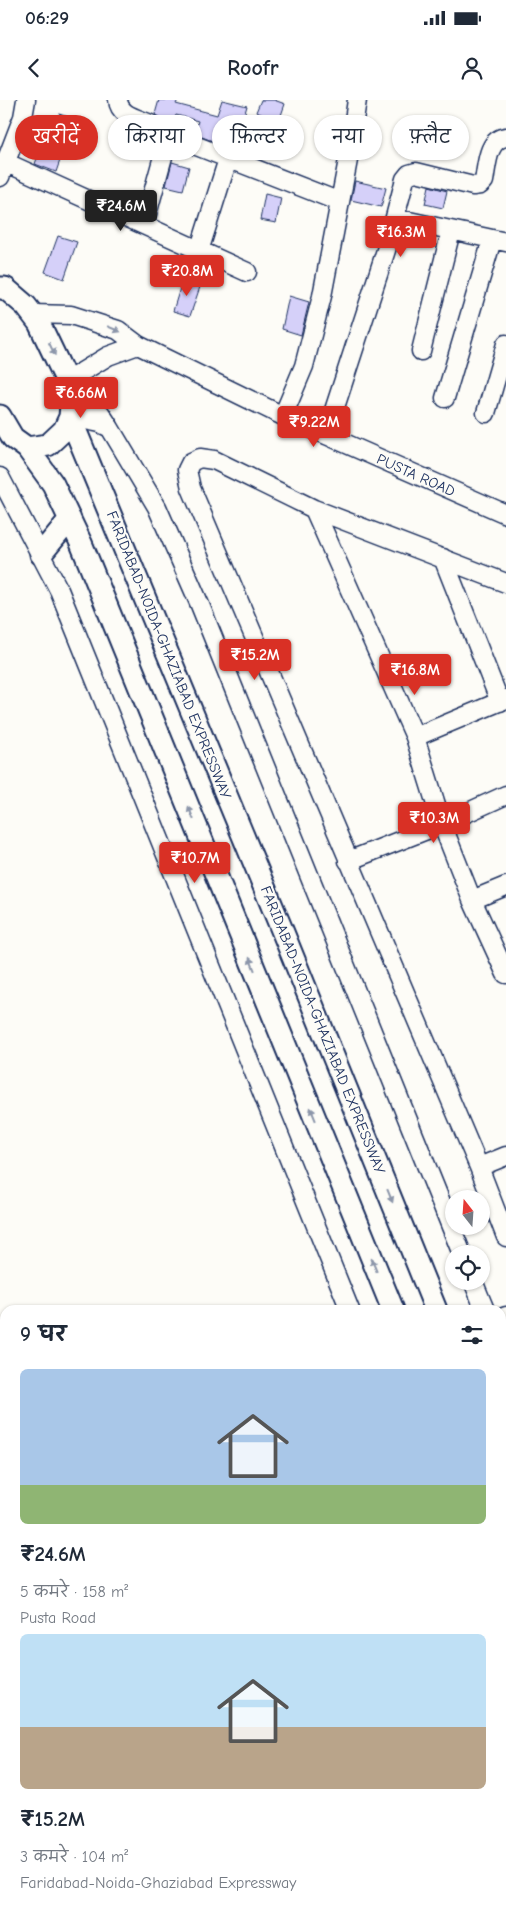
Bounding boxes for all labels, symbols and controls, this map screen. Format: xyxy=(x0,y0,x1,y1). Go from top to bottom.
text: 06:29 xyxy=(25,7,69,29)
icon: back xyxy=(20,54,48,82)
icon: person xyxy=(458,54,486,82)
text: Roofr xyxy=(227,55,279,81)
chip: खरीदें xyxy=(15,115,98,160)
chip: किराया xyxy=(108,115,202,160)
chip: फ़िल्टर xyxy=(212,115,304,160)
chip: नया xyxy=(314,115,382,160)
chip: फ़्लैट xyxy=(392,115,469,160)
pin: ₹24.6M xyxy=(80,190,162,232)
text: ₹24.6M xyxy=(96,197,146,215)
pin: ₹16.3M xyxy=(360,216,442,258)
text: ₹16.3M xyxy=(376,223,426,241)
pin: ₹20.8M xyxy=(146,254,228,297)
text: ₹20.8M xyxy=(161,262,213,280)
one-way arrow xyxy=(107,325,122,333)
one-way arrow xyxy=(48,342,56,356)
pin: ₹6.66M xyxy=(40,376,122,419)
text: ₹6.66M xyxy=(55,384,107,402)
pin: ₹9.22M xyxy=(273,406,355,448)
text: ₹9.22M xyxy=(288,413,340,431)
street label: PUSTA ROAD xyxy=(374,450,458,500)
street label: FARIDABAD-NOIDA-GHAZIABAD EXPRESSWAY xyxy=(103,508,235,802)
pin: ₹15.2M xyxy=(214,638,296,681)
text: ₹15.2M xyxy=(230,646,280,664)
pin: ₹16.8M xyxy=(374,654,456,696)
text: ₹16.8M xyxy=(390,661,440,679)
pin: ₹10.3M xyxy=(393,802,475,844)
one-way arrow xyxy=(187,805,195,820)
text: ₹10.3M xyxy=(409,809,459,827)
pin: ₹10.7M xyxy=(154,842,236,884)
text: ₹10.7M xyxy=(170,849,220,867)
street label: FARIDABAD-NOIDA-GHAZIABAD EXPRESSWAY xyxy=(257,883,389,1177)
one-way arrow xyxy=(248,956,256,971)
one-way arrow xyxy=(309,1106,317,1121)
one-way arrow xyxy=(387,1189,395,1204)
north arrow xyxy=(445,1190,490,1235)
map controls xyxy=(445,1190,490,1290)
button: locate xyxy=(445,1245,490,1290)
one-way arrow xyxy=(370,1258,378,1272)
icon: filters xyxy=(458,1321,486,1349)
text: 9 घर xyxy=(20,1322,66,1346)
icon: home xyxy=(208,1401,298,1491)
text: ₹24.6M xyxy=(20,1542,86,1566)
text: 5 कमरे · 158 m² xyxy=(20,1583,128,1601)
text: Pusta Road xyxy=(20,1609,96,1627)
icon: home xyxy=(208,1666,298,1756)
text: ₹15.2M xyxy=(20,1807,85,1831)
text: 3 कमरे · 104 m² xyxy=(20,1848,128,1866)
text: Faridabad-Noida-Ghaziabad Expressway xyxy=(20,1874,296,1892)

